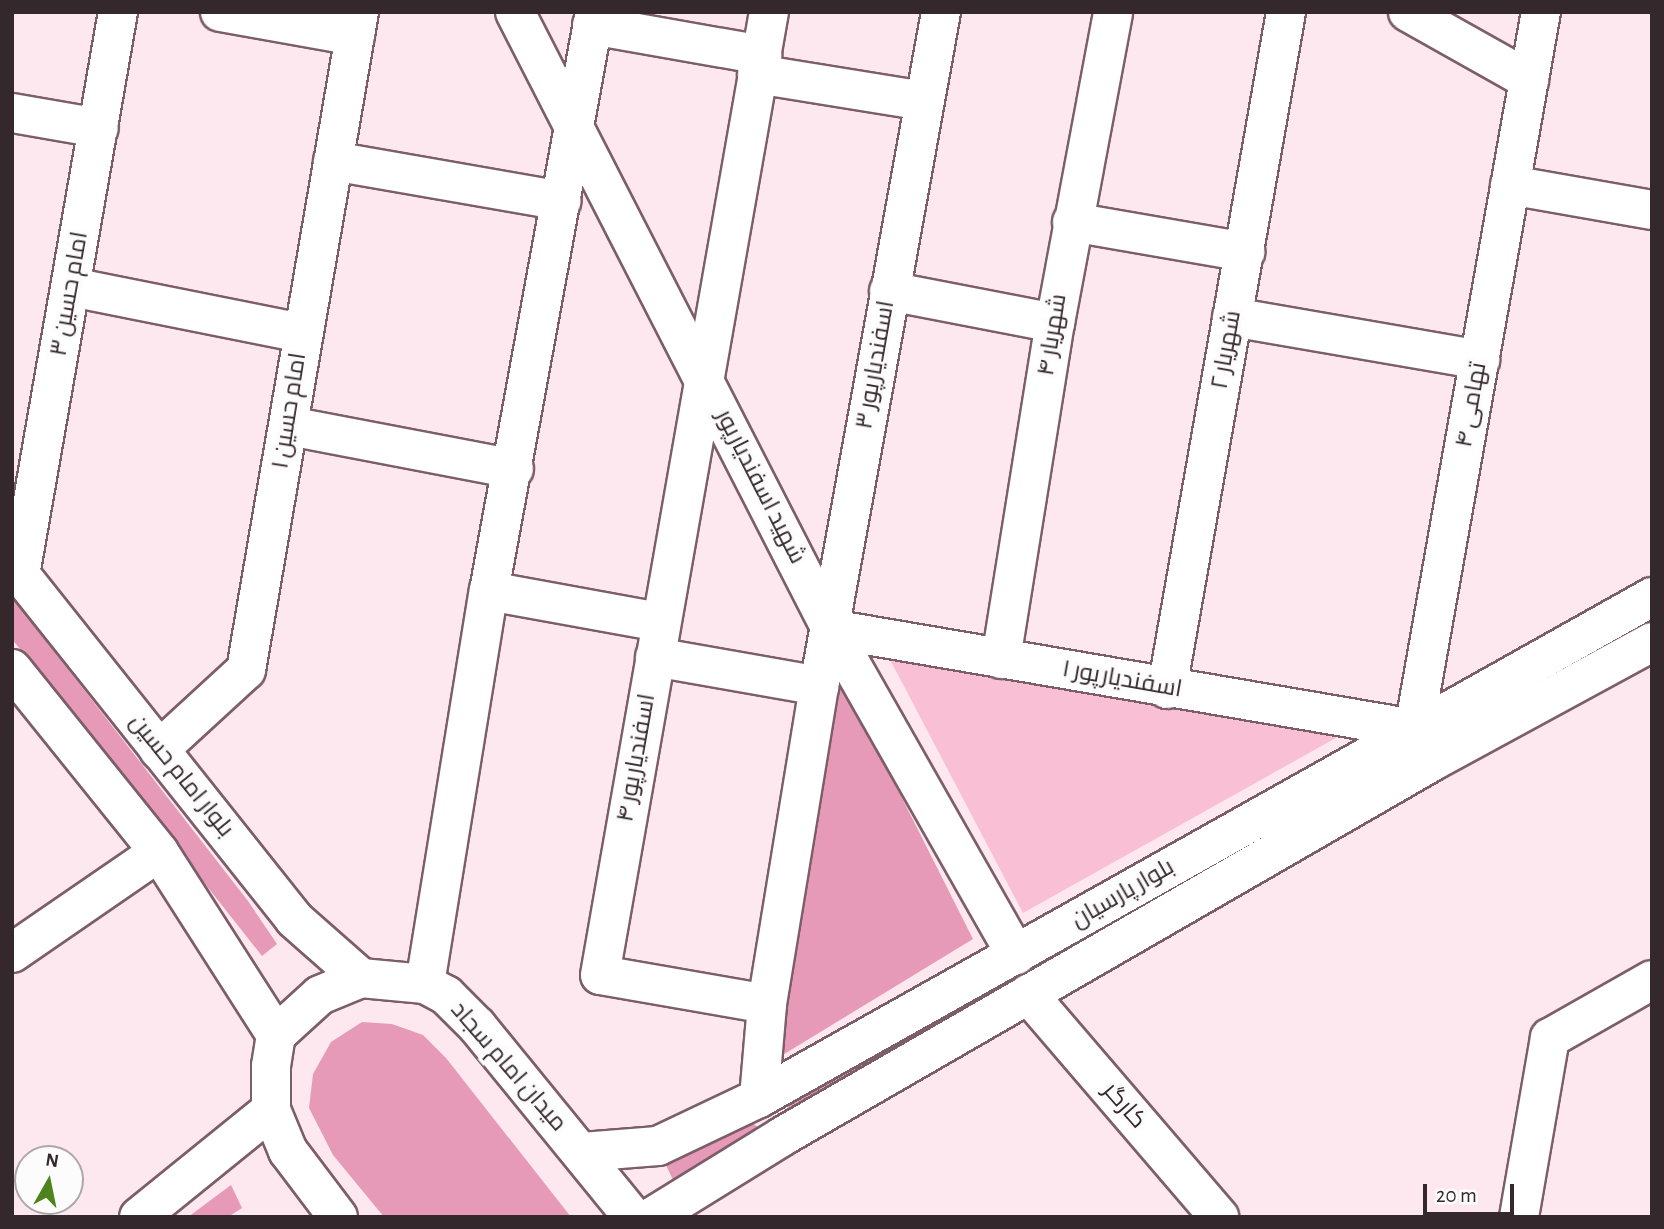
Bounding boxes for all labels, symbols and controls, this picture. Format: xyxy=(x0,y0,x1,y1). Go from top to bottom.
street label: امام حسین ۳ xyxy=(45,230,95,358)
street label: شهریار ۴ xyxy=(1032,292,1074,378)
street label: اسفندیارپور ۳ xyxy=(851,298,901,432)
street label: شهریار ۲ xyxy=(1206,308,1248,392)
street label: امام حسین ۱ xyxy=(267,351,313,471)
street label: تهامی ۴ xyxy=(1450,360,1494,450)
street label: شهید اسفندیارپور xyxy=(709,405,811,569)
street label: اسفندیارپور ۱ xyxy=(1060,655,1184,705)
street label: اسفندیارپور ۴ xyxy=(612,692,662,824)
street label: بلوار امام حسین xyxy=(123,709,239,843)
street label: بلوار پارسیان xyxy=(1066,853,1180,935)
street label: میدان امام سجاد xyxy=(444,996,572,1138)
street label: کارگر xyxy=(1096,1077,1152,1135)
north arrow xyxy=(14,1145,84,1215)
text: N xyxy=(44,1150,60,1171)
scale bar xyxy=(1426,1170,1517,1214)
text: 20 m xyxy=(1436,1185,1477,1206)

